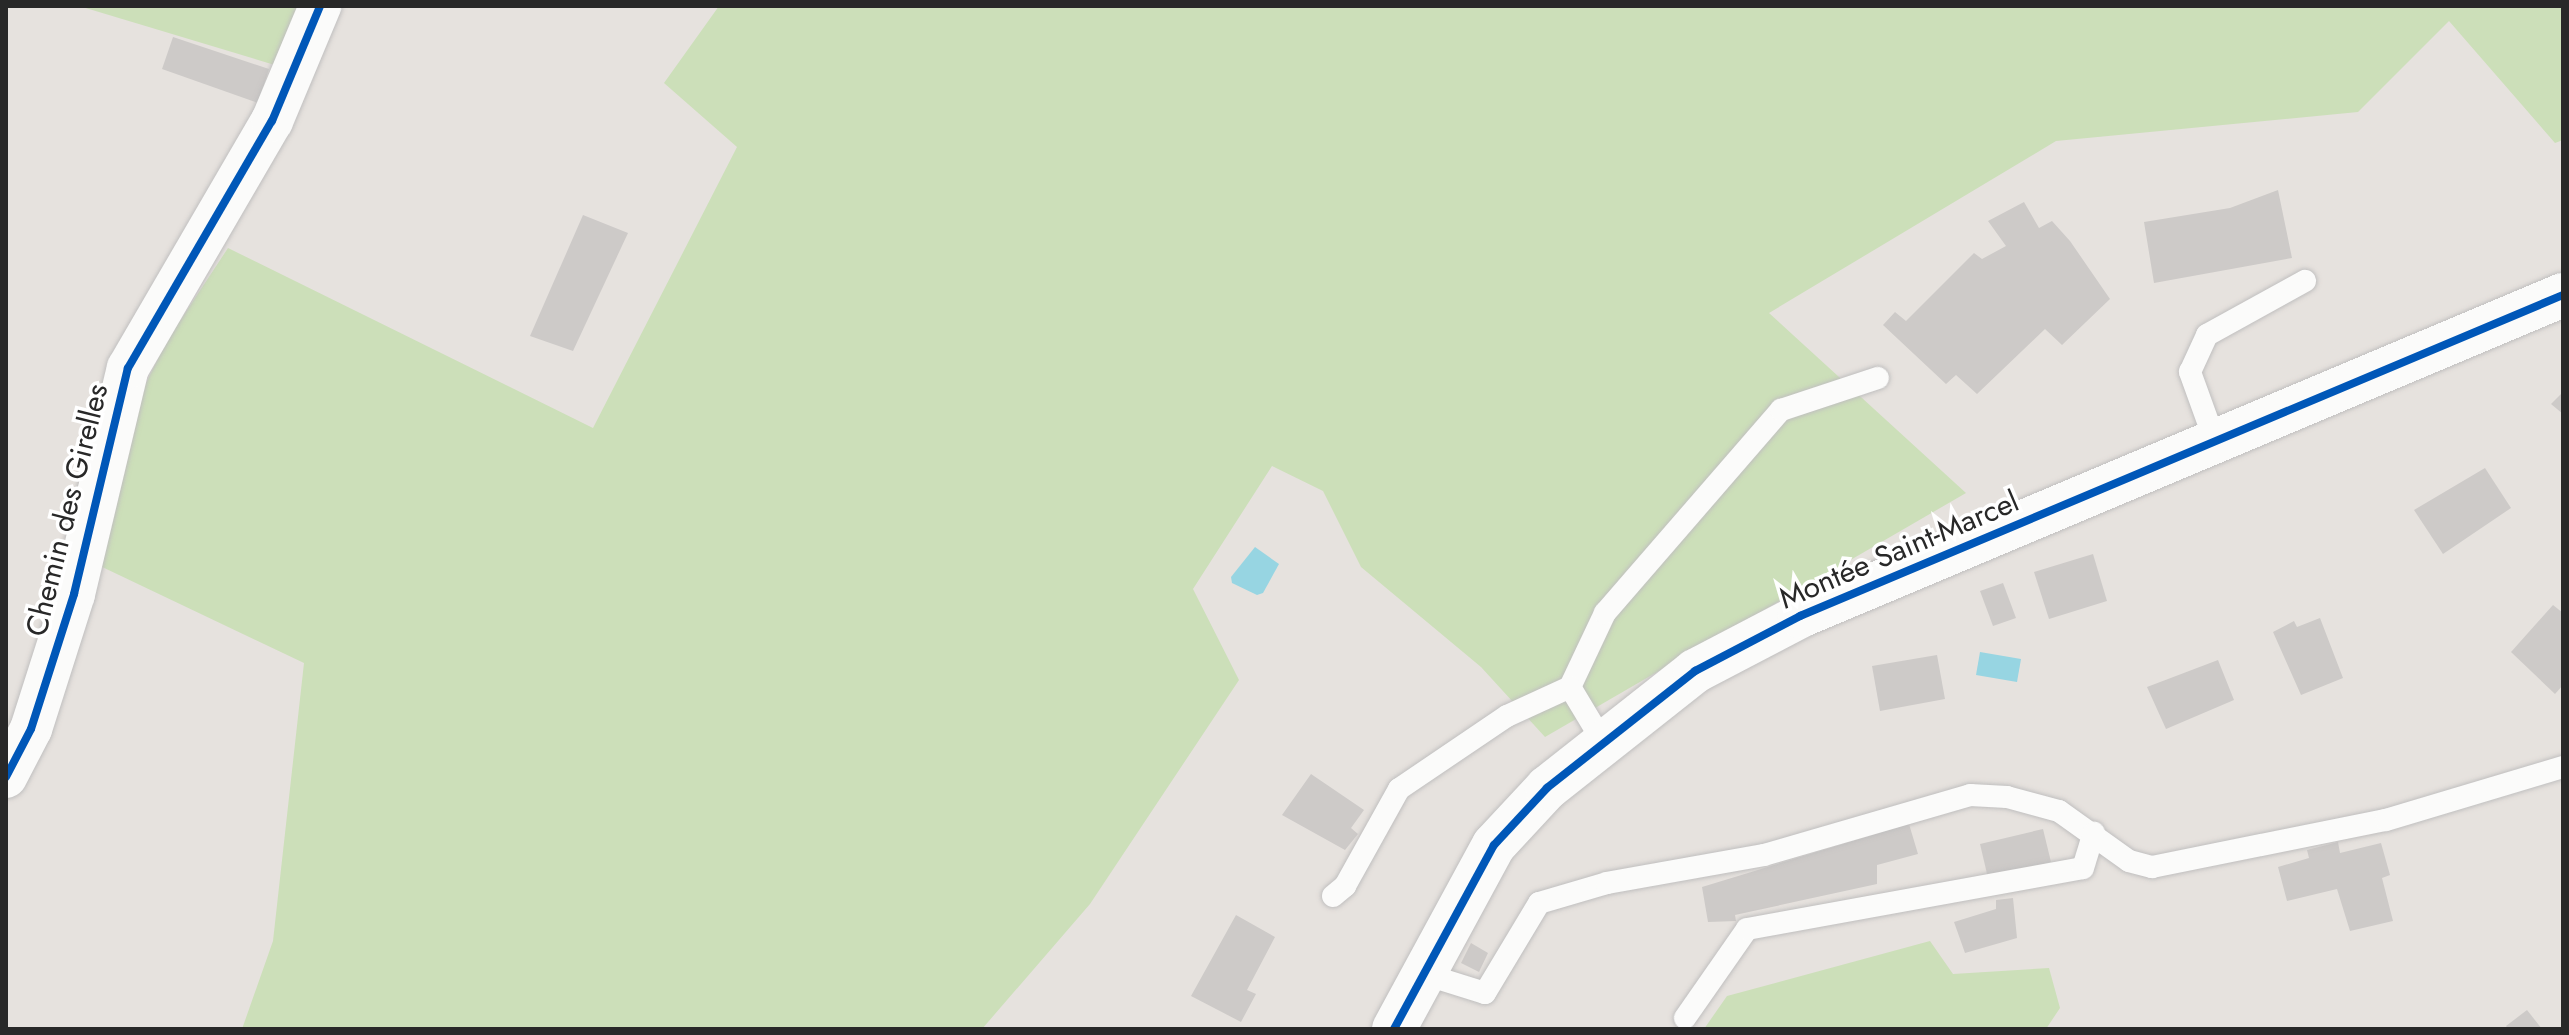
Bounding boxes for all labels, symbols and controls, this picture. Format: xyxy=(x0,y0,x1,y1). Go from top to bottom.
street label: Chemin des Girelles xyxy=(18,380,116,640)
street label: Montée Saint-Marcel xyxy=(1774,483,2024,617)

